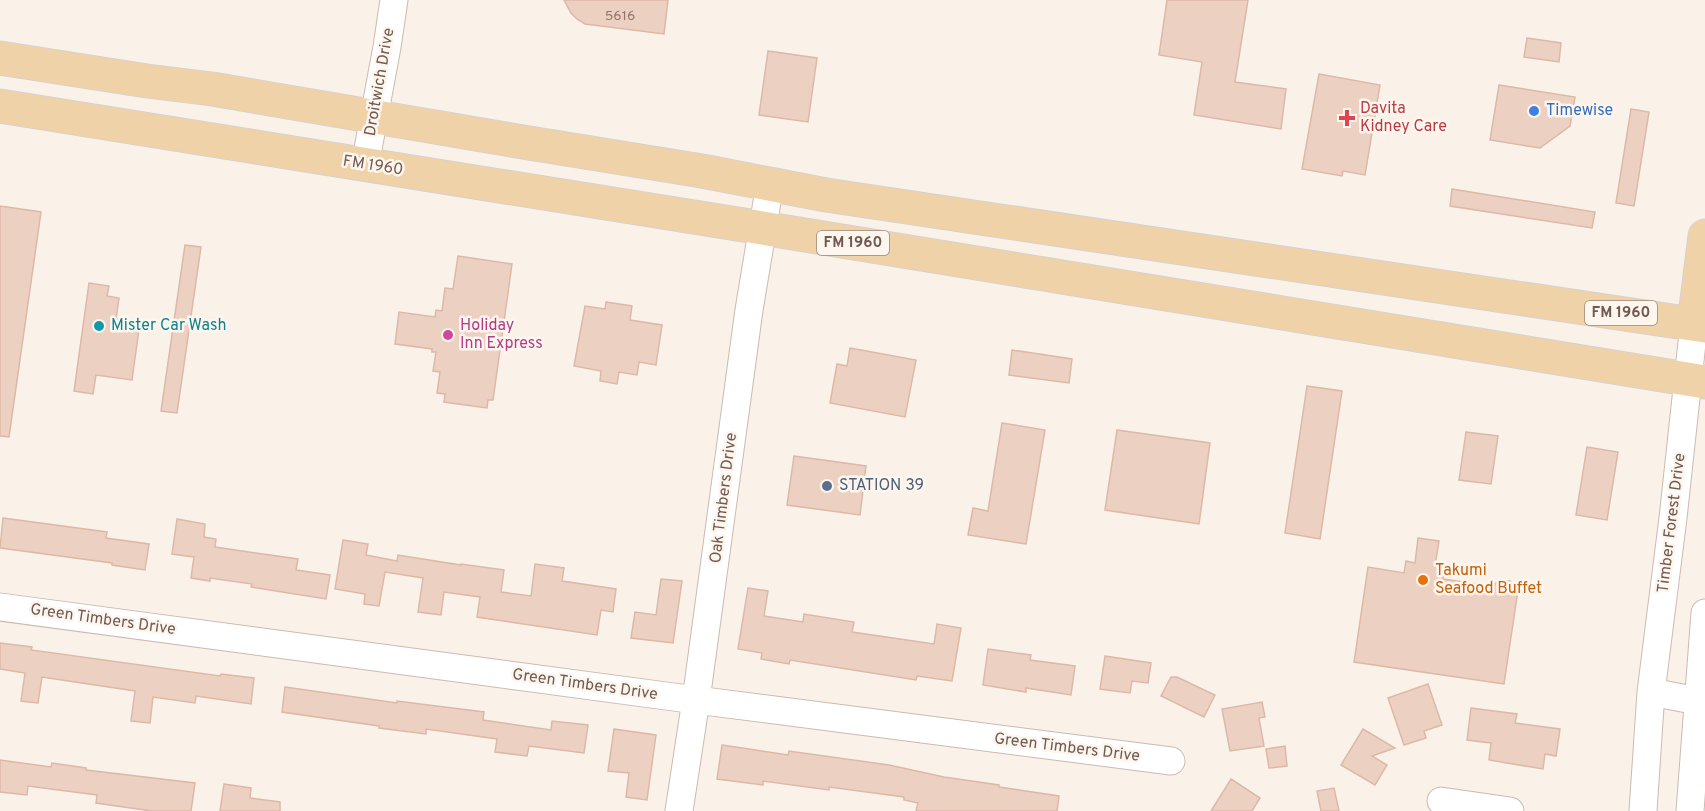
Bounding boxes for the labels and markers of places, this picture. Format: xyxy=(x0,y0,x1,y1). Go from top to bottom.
place label: Davita Kidney Care xyxy=(1360,99,1447,137)
place label: Timewise xyxy=(1546,101,1613,121)
marker: Timewise xyxy=(1527,104,1541,118)
marker: Davita Kidney Care xyxy=(1338,109,1356,127)
place label: Mister Car Wash xyxy=(111,316,227,336)
place label: Holiday Inn Express xyxy=(460,316,543,354)
marker: Mister Car Wash xyxy=(92,319,106,333)
marker: Holiday Inn Express xyxy=(441,328,455,342)
place label: STATION 39 xyxy=(839,476,924,496)
marker: STATION 39 xyxy=(820,479,834,493)
place label: Takumi Seafood Buffet xyxy=(1435,561,1542,599)
marker: Takumi Seafood Buffet xyxy=(1416,573,1430,587)

